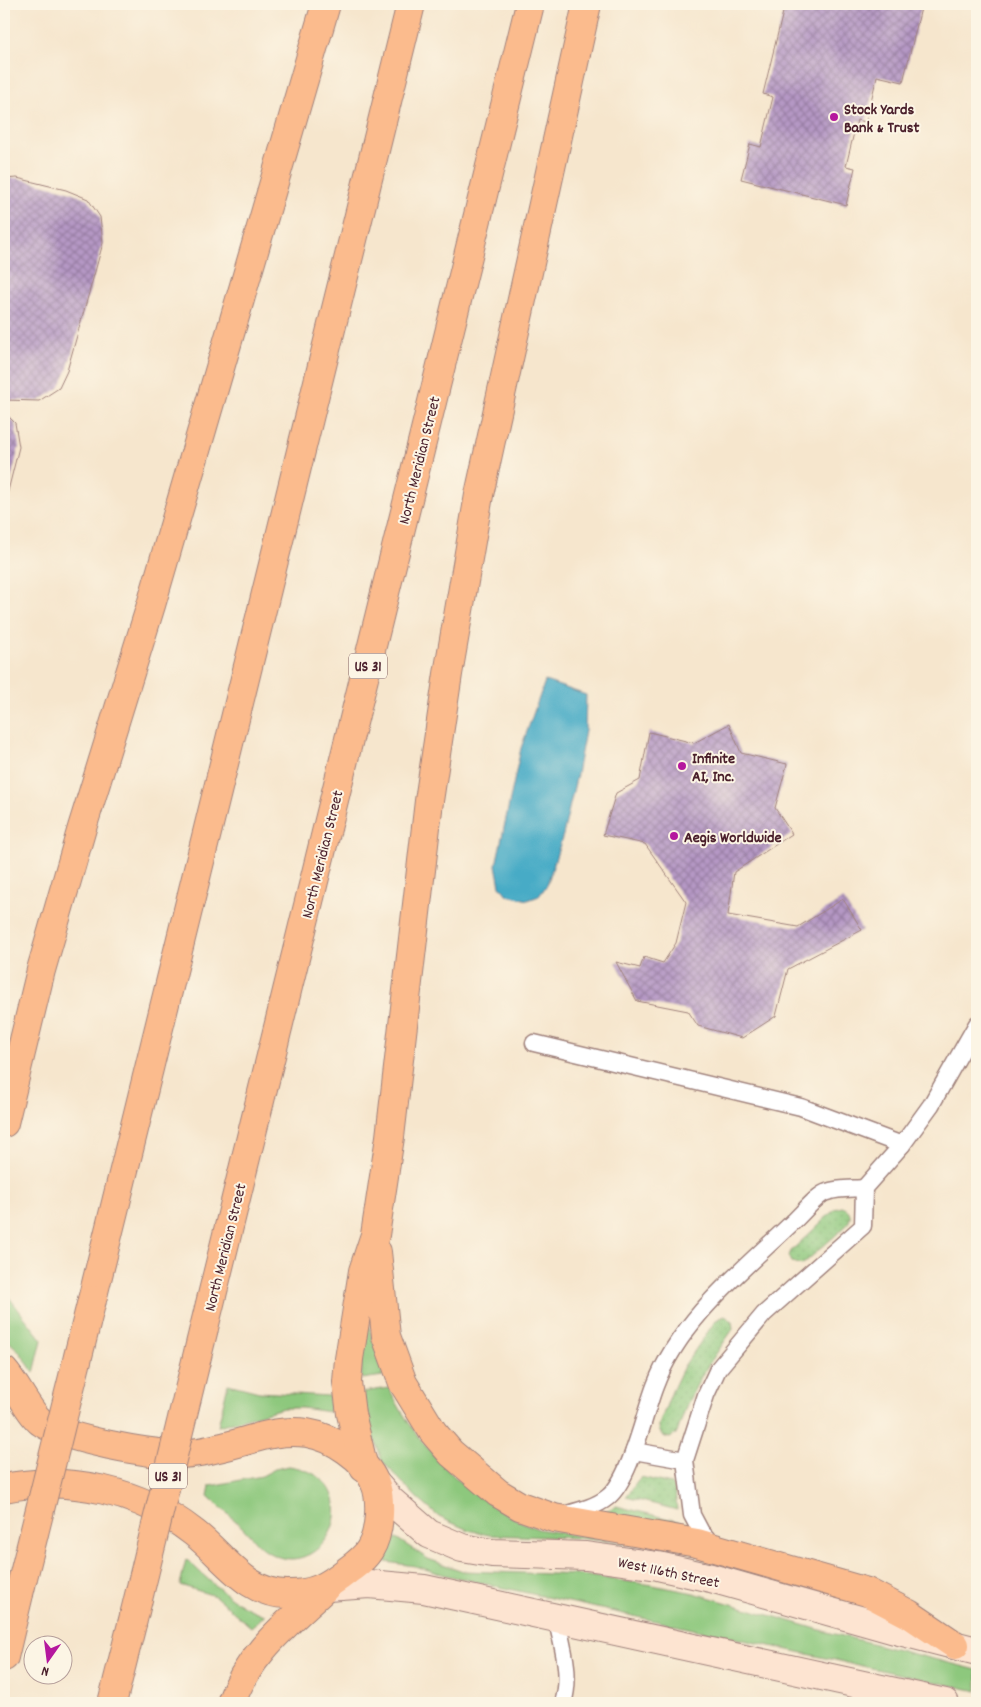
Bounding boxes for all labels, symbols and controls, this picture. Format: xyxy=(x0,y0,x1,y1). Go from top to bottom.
place label: Stock Yards Bank & Trust xyxy=(844,99,919,140)
marker: Stock Yards Bank & Trust xyxy=(828,111,840,123)
street label: North Meridian Street xyxy=(393,394,447,527)
road number: US 31 xyxy=(349,654,387,678)
place label: Infinite AI, Inc. xyxy=(692,748,735,789)
marker: Infinite AI, Inc. xyxy=(676,760,688,772)
street label: North Meridian Street xyxy=(296,788,350,921)
place label: Aegis Worldwide xyxy=(684,827,781,850)
marker: Aegis Worldwide xyxy=(668,830,680,842)
street label: North Meridian Street xyxy=(199,1181,253,1314)
road number: US 31 xyxy=(149,1464,187,1488)
street label: West 116th Street xyxy=(616,1551,721,1595)
north arrow xyxy=(22,1634,72,1684)
text: N xyxy=(39,1660,51,1681)

